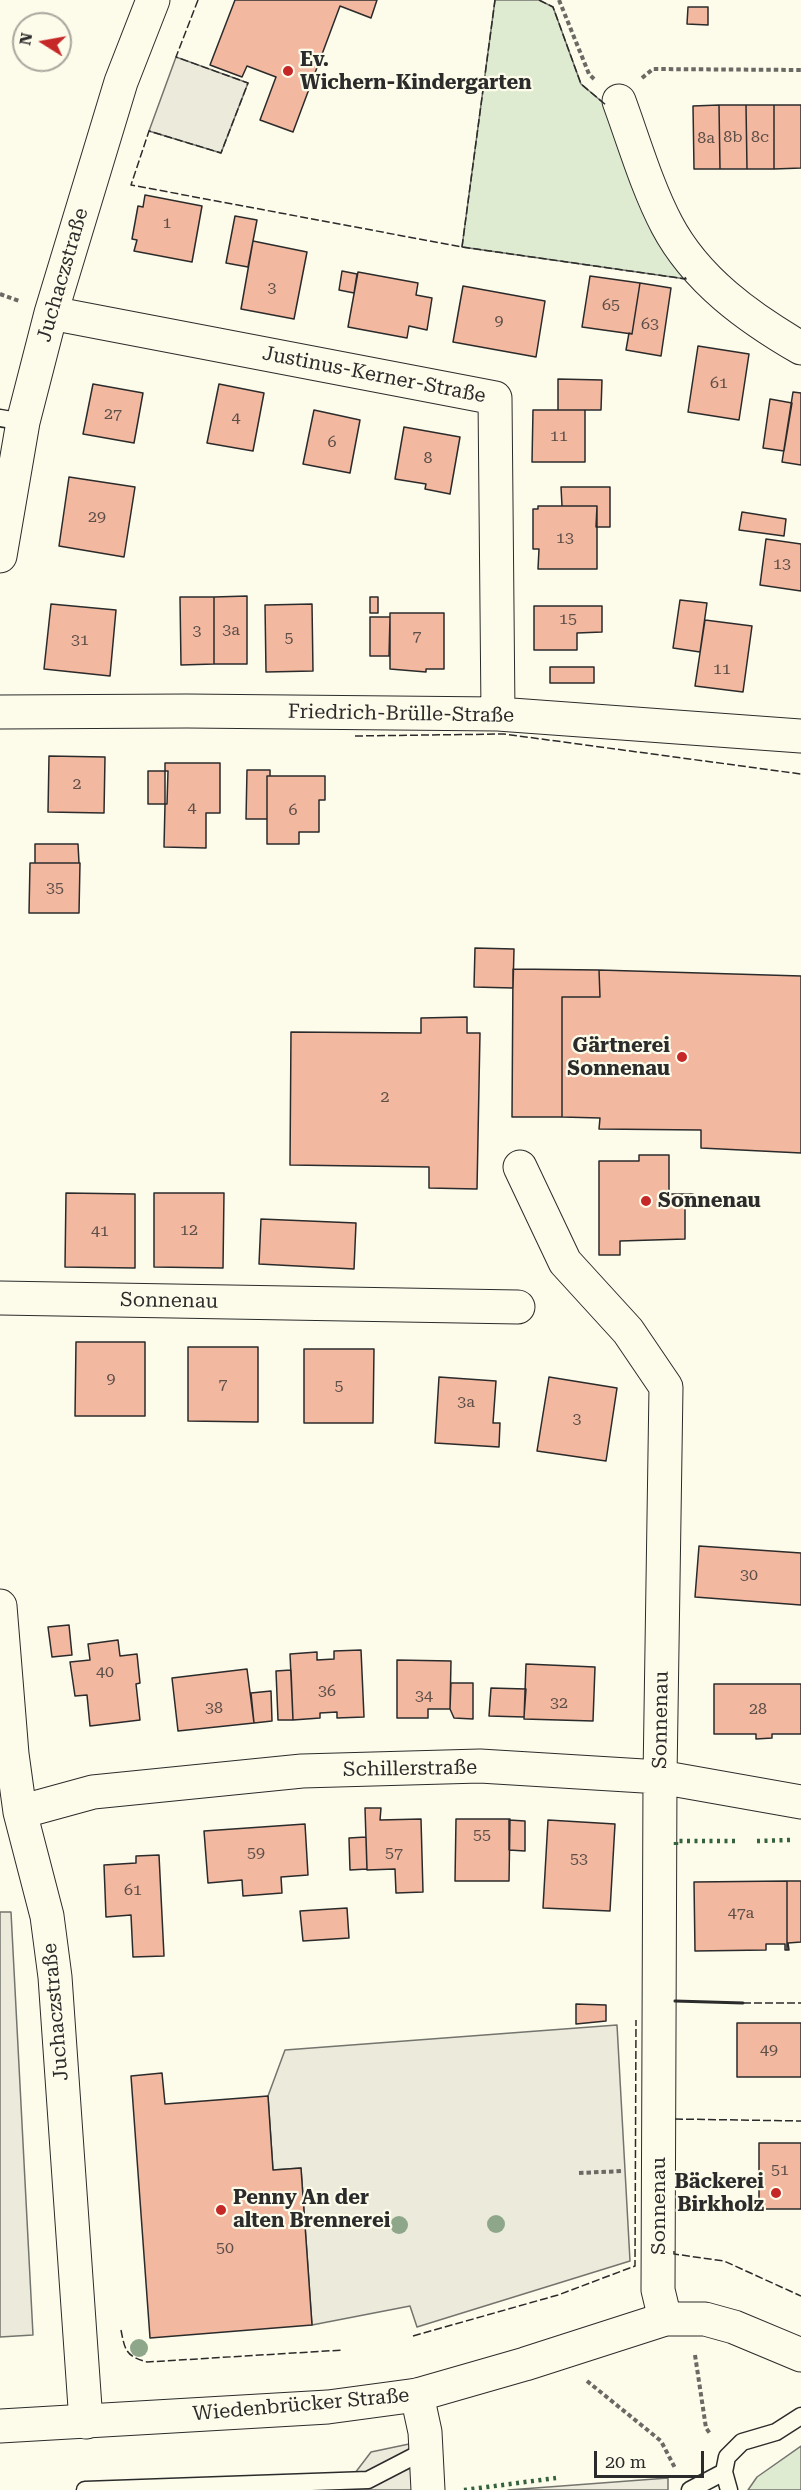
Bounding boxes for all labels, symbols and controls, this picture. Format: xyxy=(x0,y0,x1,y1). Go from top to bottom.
north arrow xyxy=(12,12,72,72)
text: N xyxy=(15,31,36,47)
place label: Ev. Wichern-Kindergarten xyxy=(300,48,532,95)
marker: Ev. Wichern-Kindergarten xyxy=(281,64,295,78)
house number: 8b xyxy=(723,127,743,147)
house number: 8c xyxy=(751,127,769,147)
house number: 8a xyxy=(697,128,715,148)
street label: Juchaczstraße xyxy=(32,205,94,345)
house number: 1 xyxy=(163,213,171,233)
house number: 3 xyxy=(268,278,276,298)
house number: 65 xyxy=(602,295,620,315)
house number: 9 xyxy=(495,311,503,331)
house number: 63 xyxy=(641,314,659,334)
street label: Justinus-Kerner-Straße xyxy=(260,342,488,408)
house number: 61 xyxy=(710,373,728,393)
house number: 27 xyxy=(104,404,122,424)
house number: 4 xyxy=(232,408,240,428)
house number: 11 xyxy=(550,426,568,446)
house number: 6 xyxy=(328,432,336,452)
house number: 8 xyxy=(424,448,432,468)
house number: 29 xyxy=(88,507,106,527)
house number: 13 xyxy=(556,528,574,548)
house number: 13 xyxy=(773,554,791,574)
house number: 15 xyxy=(559,609,577,629)
house number: 3a xyxy=(222,620,240,640)
house number: 3 xyxy=(193,621,201,641)
house number: 7 xyxy=(413,626,421,646)
house number: 5 xyxy=(285,628,293,648)
house number: 31 xyxy=(71,630,89,650)
house number: 11 xyxy=(713,659,731,679)
street label: Friedrich-Brülle-Straße xyxy=(288,700,514,728)
house number: 2 xyxy=(73,774,81,794)
house number: 4 xyxy=(188,798,196,818)
house number: 6 xyxy=(289,800,297,820)
house number: 35 xyxy=(46,878,64,898)
place label: Gärtnerei Sonnenau xyxy=(567,1034,670,1081)
marker: Gärtnerei Sonnenau xyxy=(675,1050,689,1064)
house number: 2 xyxy=(381,1087,389,1107)
place label: Sonnenau xyxy=(658,1189,761,1213)
marker: Sonnenau xyxy=(639,1194,653,1208)
house number: 12 xyxy=(180,1220,198,1240)
house number: 41 xyxy=(91,1221,109,1241)
street label: Sonnenau xyxy=(120,1288,218,1314)
house number: 9 xyxy=(107,1369,115,1389)
house number: 7 xyxy=(219,1374,227,1394)
house number: 5 xyxy=(335,1376,343,1396)
house number: 3a xyxy=(457,1392,475,1412)
house number: 3 xyxy=(573,1409,581,1429)
house number: 30 xyxy=(740,1565,758,1585)
house number: 40 xyxy=(96,1662,114,1682)
street label: Sonnenau xyxy=(648,1671,674,1769)
house number: 36 xyxy=(318,1681,336,1701)
house number: 34 xyxy=(415,1686,433,1706)
house number: 32 xyxy=(550,1693,568,1713)
house number: 38 xyxy=(205,1698,223,1718)
house number: 28 xyxy=(749,1699,767,1719)
street label: Schillerstraße xyxy=(343,1756,477,1782)
house number: 55 xyxy=(473,1825,491,1845)
house number: 59 xyxy=(247,1843,265,1863)
house number: 57 xyxy=(385,1843,403,1863)
house number: 53 xyxy=(570,1849,588,1869)
house number: 61 xyxy=(124,1880,142,1900)
house number: 47a xyxy=(728,1903,754,1923)
street label: Juchaczstraße xyxy=(38,1942,74,2082)
house number: 49 xyxy=(760,2040,778,2060)
street label: Sonnenau xyxy=(647,2157,671,2255)
house number: 51 xyxy=(771,2160,789,2180)
place label: Bäckerei Birkholz xyxy=(674,2170,764,2217)
place label: Penny An der alten Brennerei xyxy=(233,2186,390,2233)
marker: Bäckerei Birkholz xyxy=(769,2186,783,2200)
marker: Penny An der alten Brennerei xyxy=(214,2203,228,2217)
house number: 50 xyxy=(216,2238,234,2258)
street label: Wiedenbrücker Straße xyxy=(192,2384,410,2426)
scale bar xyxy=(597,2439,706,2477)
text: 20 m xyxy=(605,2451,646,2472)

